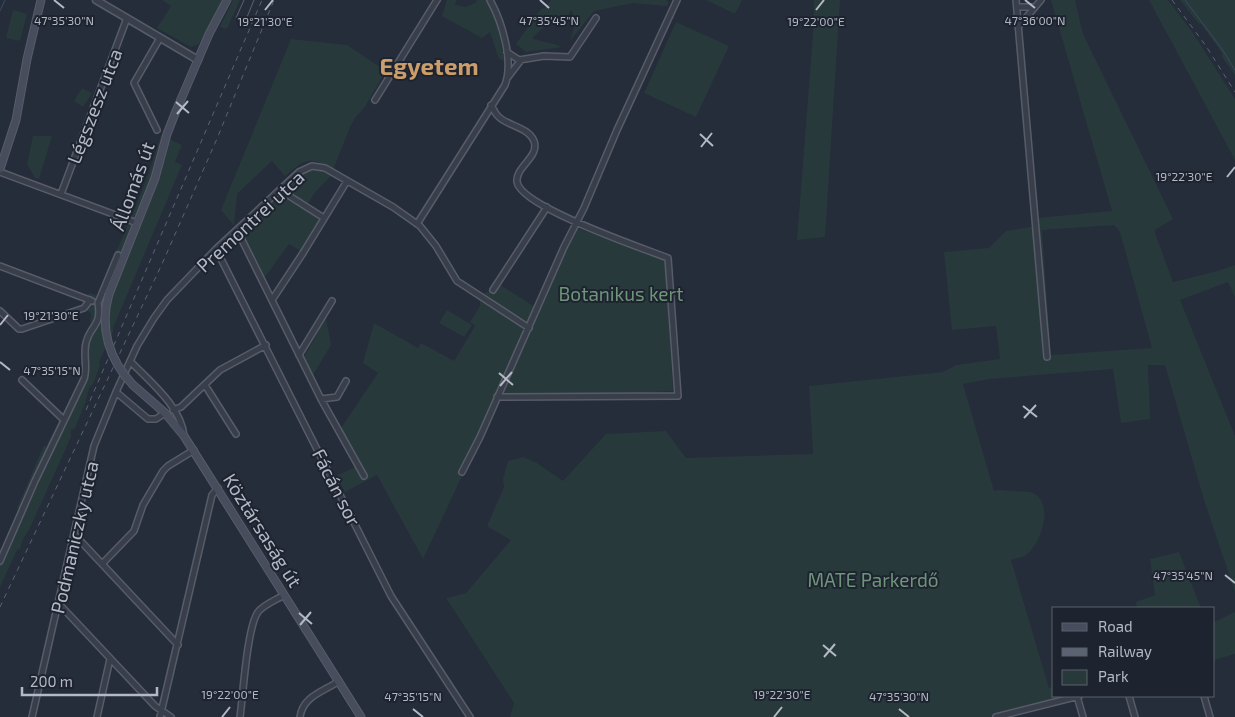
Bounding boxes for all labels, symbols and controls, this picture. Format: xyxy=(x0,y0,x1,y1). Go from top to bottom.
text: 47°35'30"N xyxy=(34,13,94,27)
text: 47°35'45"N xyxy=(519,13,579,27)
text: 47°36'00"N xyxy=(1004,13,1066,27)
text: 19°21'30"E xyxy=(238,14,293,28)
text: 19°22'00"E xyxy=(787,14,845,28)
street label: Légszesz utca xyxy=(62,45,126,167)
district label: Egyetem xyxy=(379,51,479,80)
street label: Állomás út xyxy=(105,138,159,234)
street label: Premontrei utca xyxy=(191,165,309,277)
text: 19°22'30"E xyxy=(1156,169,1213,183)
park label: Botanikus kert xyxy=(559,282,683,305)
text: 19°21'30"E xyxy=(24,308,79,322)
text: 47°35'15"N xyxy=(23,363,81,377)
street label: Fácán sor xyxy=(308,445,366,530)
street label: Podmaniczky utca xyxy=(45,458,103,616)
street label: Köztársaság út xyxy=(219,469,307,591)
park label: MATE Parkerdő xyxy=(807,568,939,591)
text: 47°35'45"N xyxy=(1153,568,1213,582)
legend xyxy=(1052,607,1215,697)
text: Road xyxy=(1098,617,1133,635)
text: Railway xyxy=(1098,642,1152,660)
scale bar xyxy=(22,664,158,696)
text: Park xyxy=(1098,667,1129,685)
text: 200 m xyxy=(30,672,73,690)
text: 19°22'00"E xyxy=(201,687,259,701)
text: 19°22'30"E xyxy=(754,687,811,701)
text: 47°35'15"N xyxy=(384,689,442,703)
text: 47°35'30"N xyxy=(869,689,929,703)

